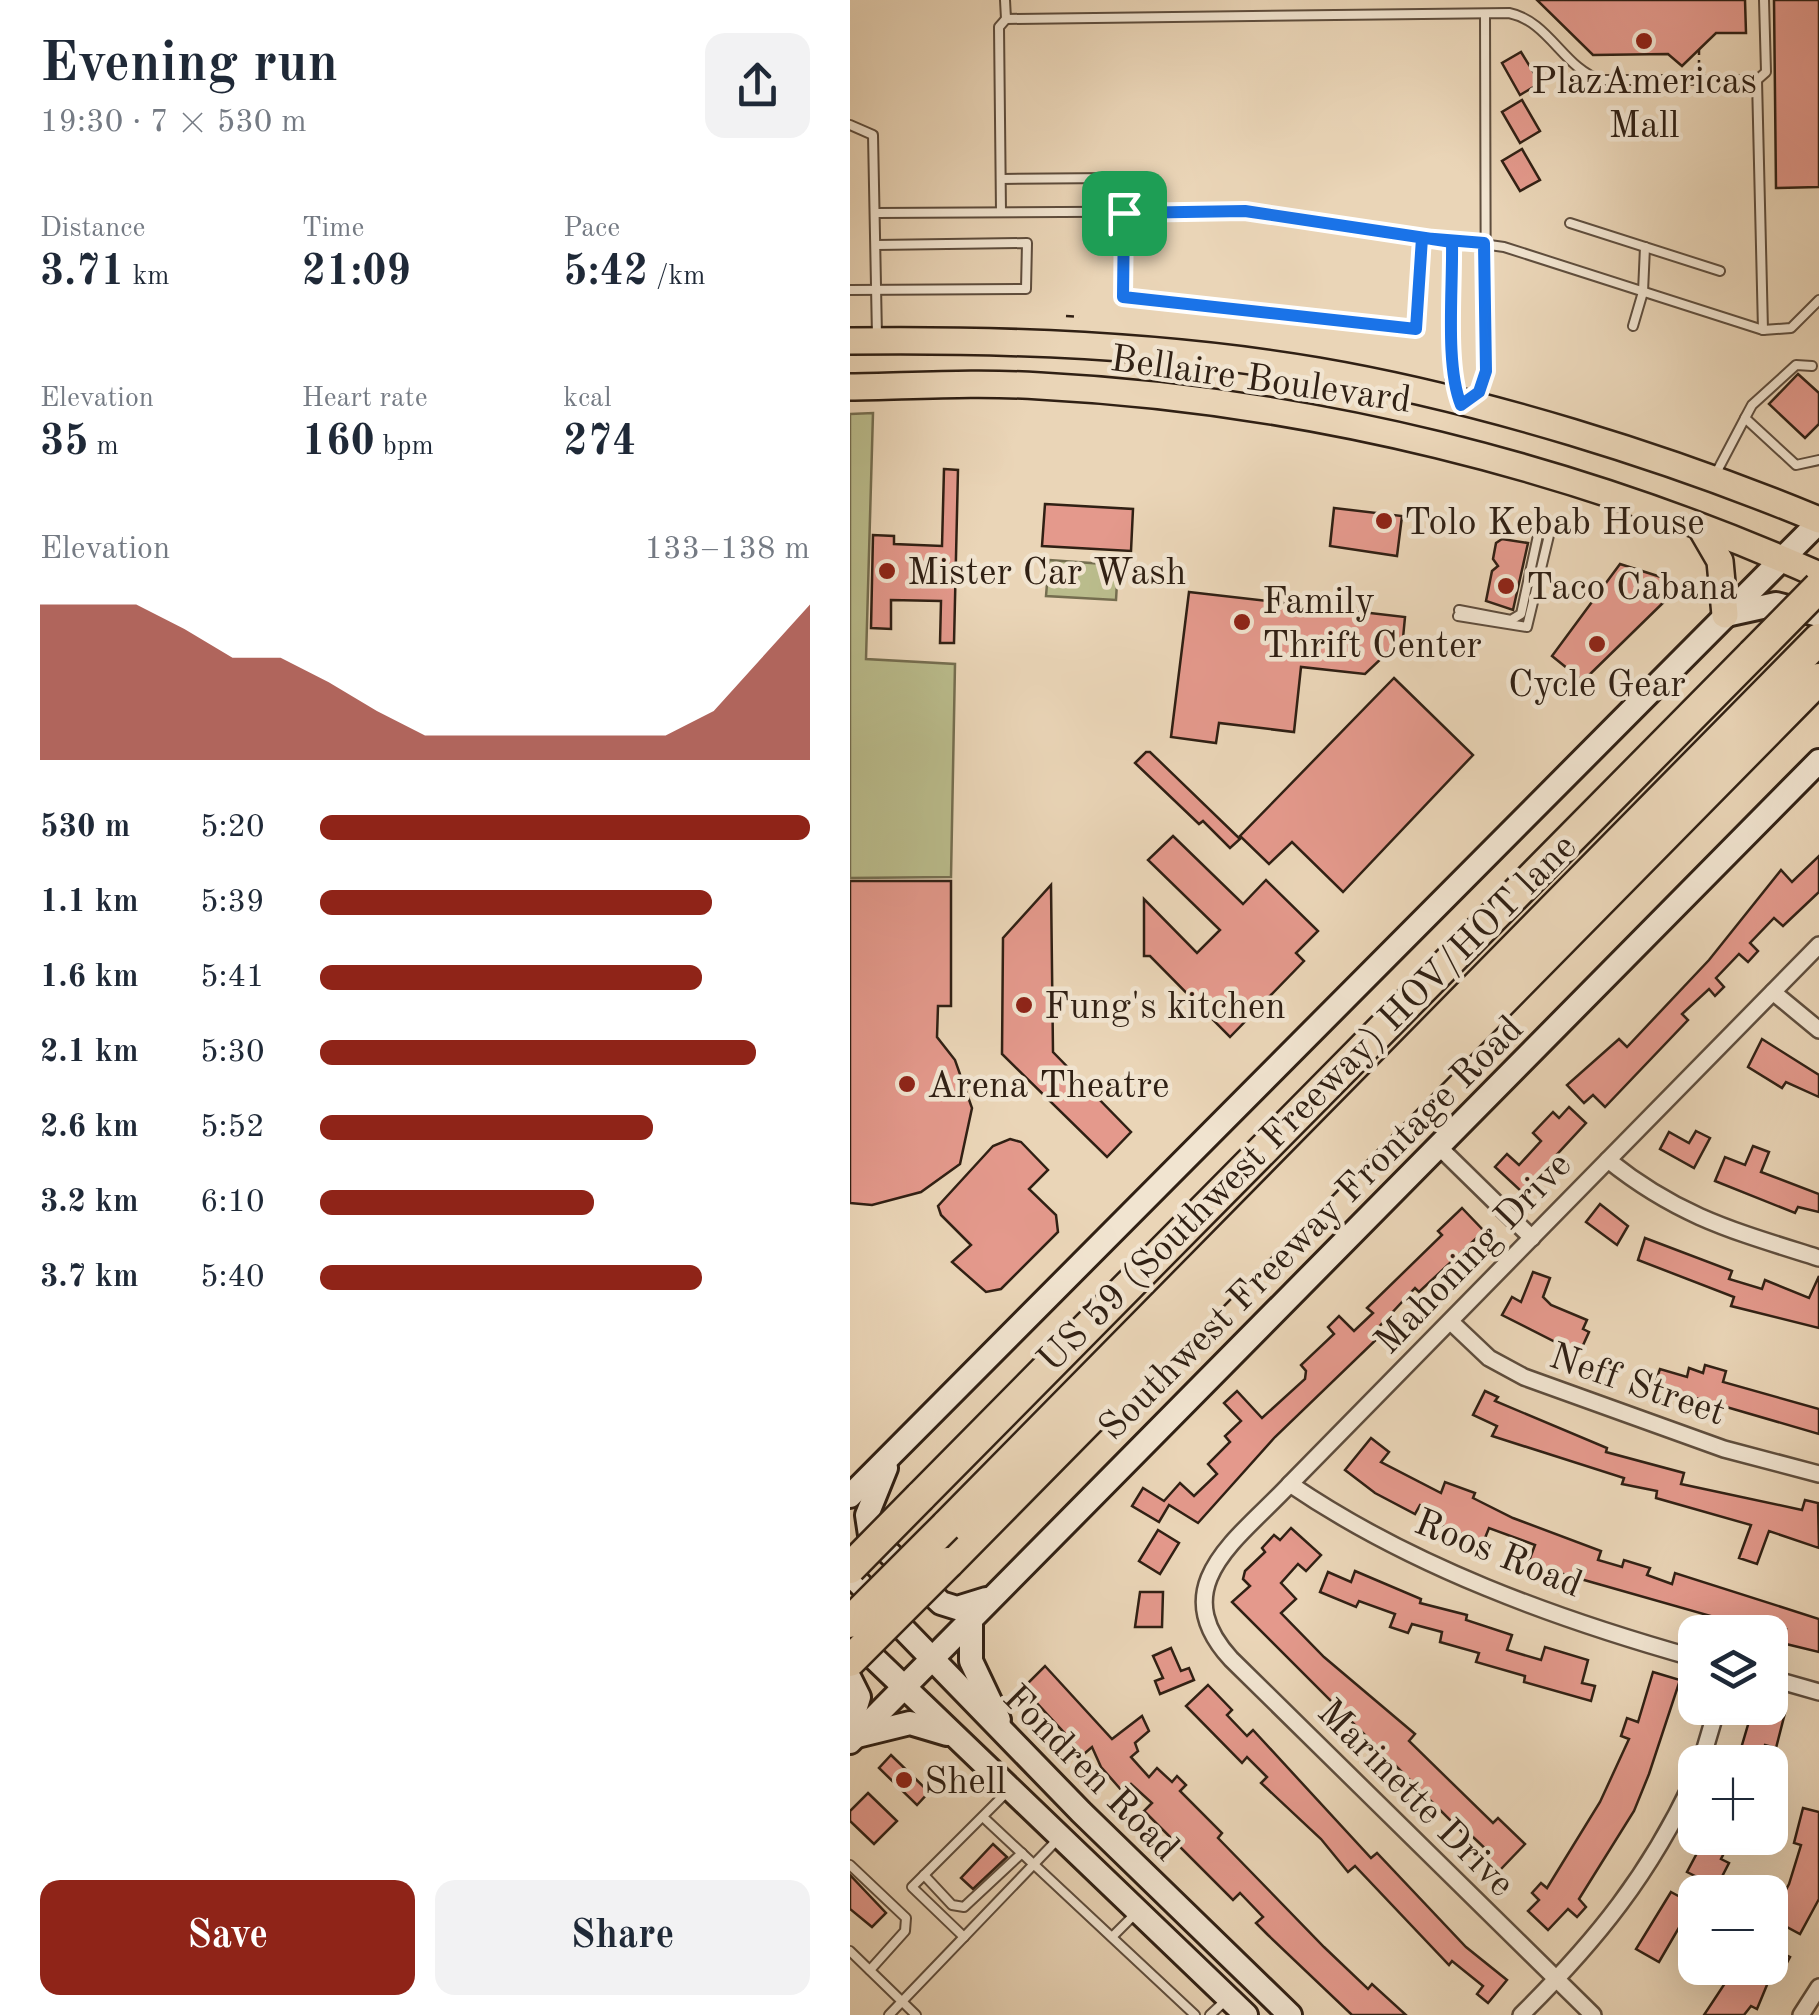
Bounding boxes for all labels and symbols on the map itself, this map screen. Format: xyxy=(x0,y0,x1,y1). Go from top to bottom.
marker: PlazAmericas Mall xyxy=(1633,30,1655,52)
place label: PlazAmericas Mall xyxy=(1531,64,1757,146)
pin xyxy=(1082,171,1167,256)
street label: Bellaire Boulevard xyxy=(1108,341,1413,421)
place label: Tolo Kebab House xyxy=(1404,505,1705,543)
marker: Tolo Kebab House xyxy=(1373,510,1395,532)
place label: Mister Car Wash xyxy=(907,555,1187,593)
marker: Mister Car Wash xyxy=(876,560,898,582)
place label: Taco Cabana xyxy=(1526,570,1738,608)
marker: Taco Cabana xyxy=(1495,575,1517,597)
place label: Family Thrift Center xyxy=(1262,584,1482,666)
marker: Family Thrift Center xyxy=(1231,611,1253,633)
marker: Cycle Gear xyxy=(1586,633,1608,655)
place label: Cycle Gear xyxy=(1508,667,1686,705)
street label: US 59 (Southwest Freeway) HOV/HOT lane xyxy=(1032,828,1584,1380)
place label: Fung's kitchen xyxy=(1044,989,1286,1027)
marker: Fung's kitchen xyxy=(1013,994,1035,1016)
street label: Southwest Freeway Frontage Road xyxy=(1093,1010,1531,1448)
place label: Arena Theatre xyxy=(927,1068,1169,1106)
marker: Arena Theatre xyxy=(896,1073,918,1095)
street label: Mahoning Drive xyxy=(1369,1146,1579,1362)
street label: Neff Street xyxy=(1544,1338,1730,1434)
street label: Roos Road xyxy=(1409,1504,1587,1605)
street label: Fondren Road xyxy=(995,1679,1185,1869)
street label: Marinette Drive xyxy=(1309,1694,1520,1905)
place label: Shell xyxy=(924,1764,1006,1802)
marker: Shell xyxy=(893,1769,915,1791)

